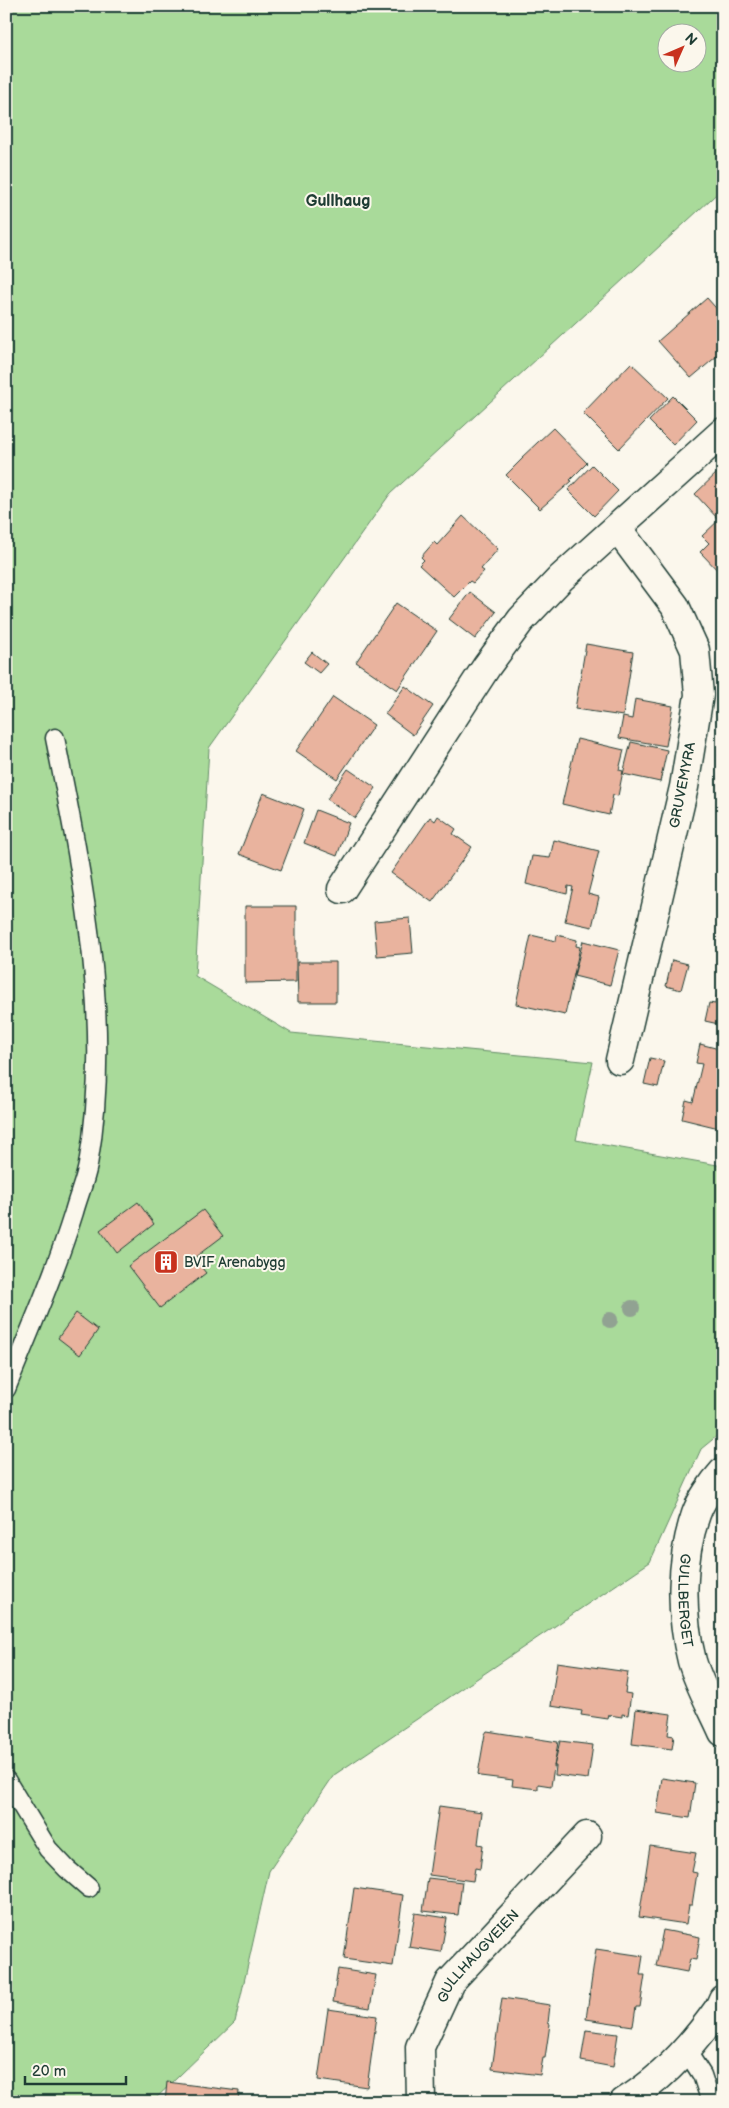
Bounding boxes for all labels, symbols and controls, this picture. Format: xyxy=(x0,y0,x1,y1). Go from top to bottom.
north arrow xyxy=(656,22,706,72)
text: N xyxy=(681,29,701,49)
district label: Gullhaug xyxy=(306,192,370,211)
street label: GRUVEMYRA xyxy=(666,740,699,830)
building icon: BVIF Arenabygg xyxy=(153,1249,179,1275)
place label: BVIF Arenabygg xyxy=(184,1254,286,1271)
street label: GULLBERGET xyxy=(674,1553,697,1649)
street label: GULLHAUGVEIEN xyxy=(434,1906,523,2005)
scale bar xyxy=(25,2053,126,2085)
text: 20 m xyxy=(32,2062,66,2081)

